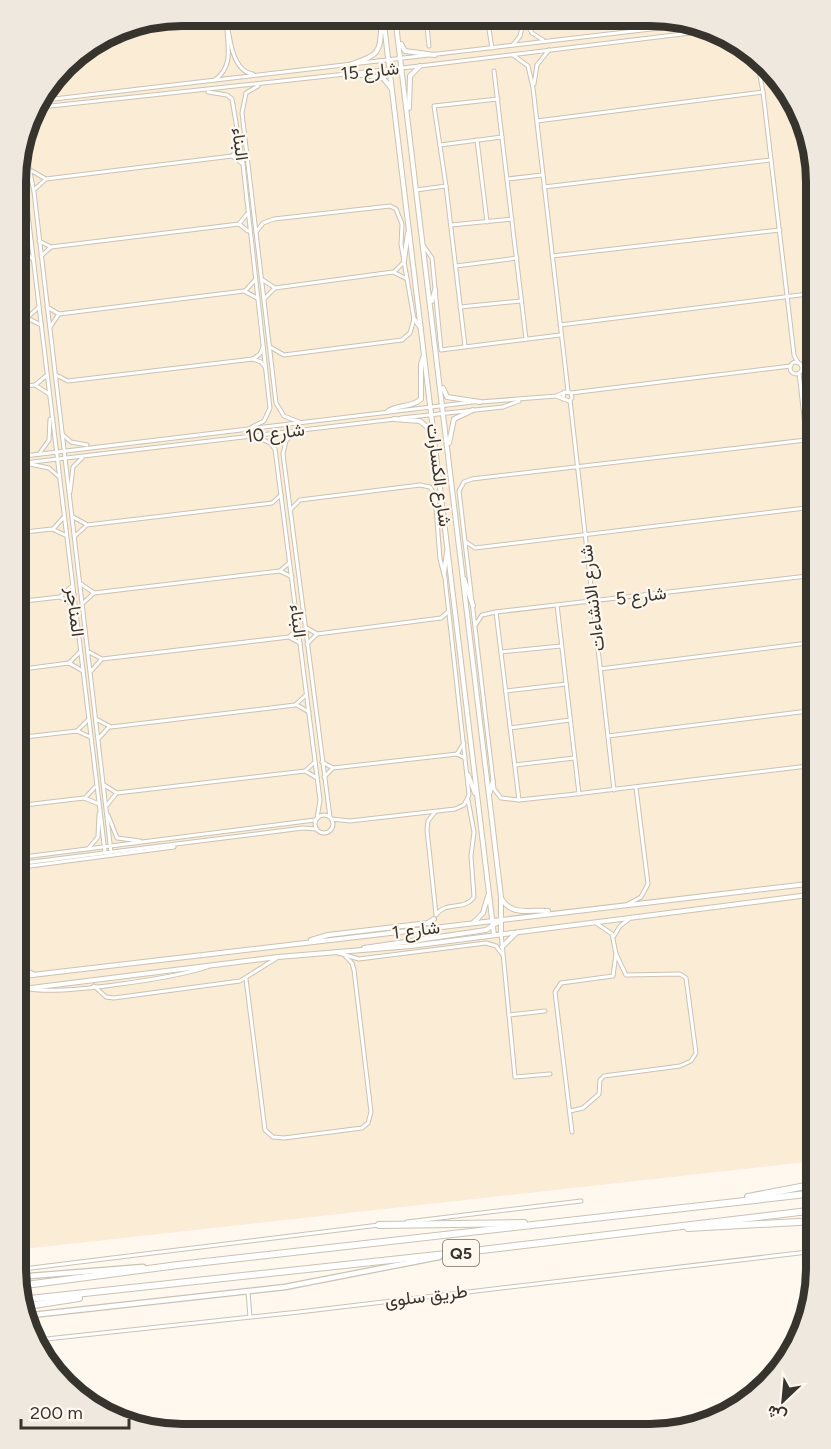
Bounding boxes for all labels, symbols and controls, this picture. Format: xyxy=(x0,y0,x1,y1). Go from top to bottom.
street label: شارع 15 xyxy=(340,57,400,86)
street label: البناء xyxy=(227,126,253,162)
street label: شارع 10 xyxy=(244,418,306,449)
street label: شارع الكسارات xyxy=(421,422,456,528)
street label: شارع الانشاءات xyxy=(575,543,610,653)
street label: شارع 5 xyxy=(614,582,668,611)
street label: المناجر xyxy=(61,585,89,638)
street label: البناء xyxy=(285,603,311,639)
street label: شارع 1 xyxy=(391,916,441,945)
road number: Q5 xyxy=(443,1240,479,1266)
street label: طريق سلوى xyxy=(383,1280,469,1312)
north arrow xyxy=(753,1371,813,1431)
scale bar xyxy=(21,1392,129,1430)
text: ش xyxy=(764,1401,789,1427)
text: 200 m xyxy=(30,1402,83,1424)

